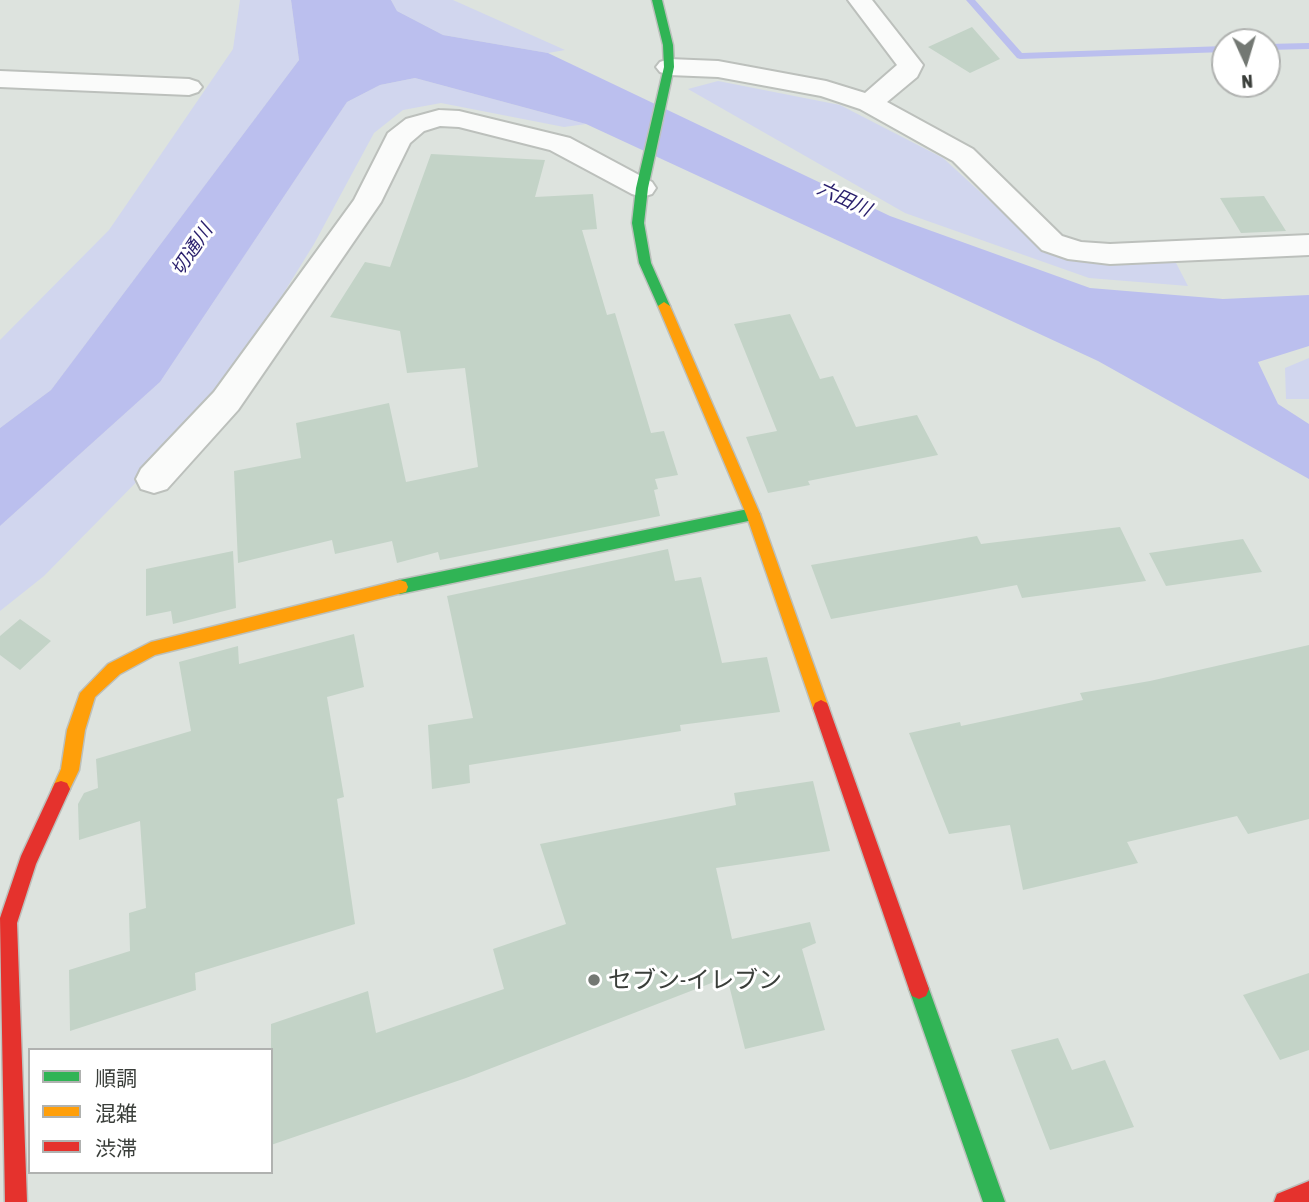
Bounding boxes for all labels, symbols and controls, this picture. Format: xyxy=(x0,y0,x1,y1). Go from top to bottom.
north arrow xyxy=(1211,28,1281,98)
text: N xyxy=(1241,71,1254,93)
water label: 六田川 xyxy=(813,177,875,221)
water label: 切通川 xyxy=(167,220,217,280)
place label: セブン-イレブン xyxy=(608,966,782,994)
marker: セブン-イレブン xyxy=(586,972,602,988)
legend xyxy=(28,1048,273,1174)
text: 順調 xyxy=(95,1066,137,1090)
text: 混雑 xyxy=(95,1101,137,1125)
text: 渋滞 xyxy=(95,1136,137,1160)

